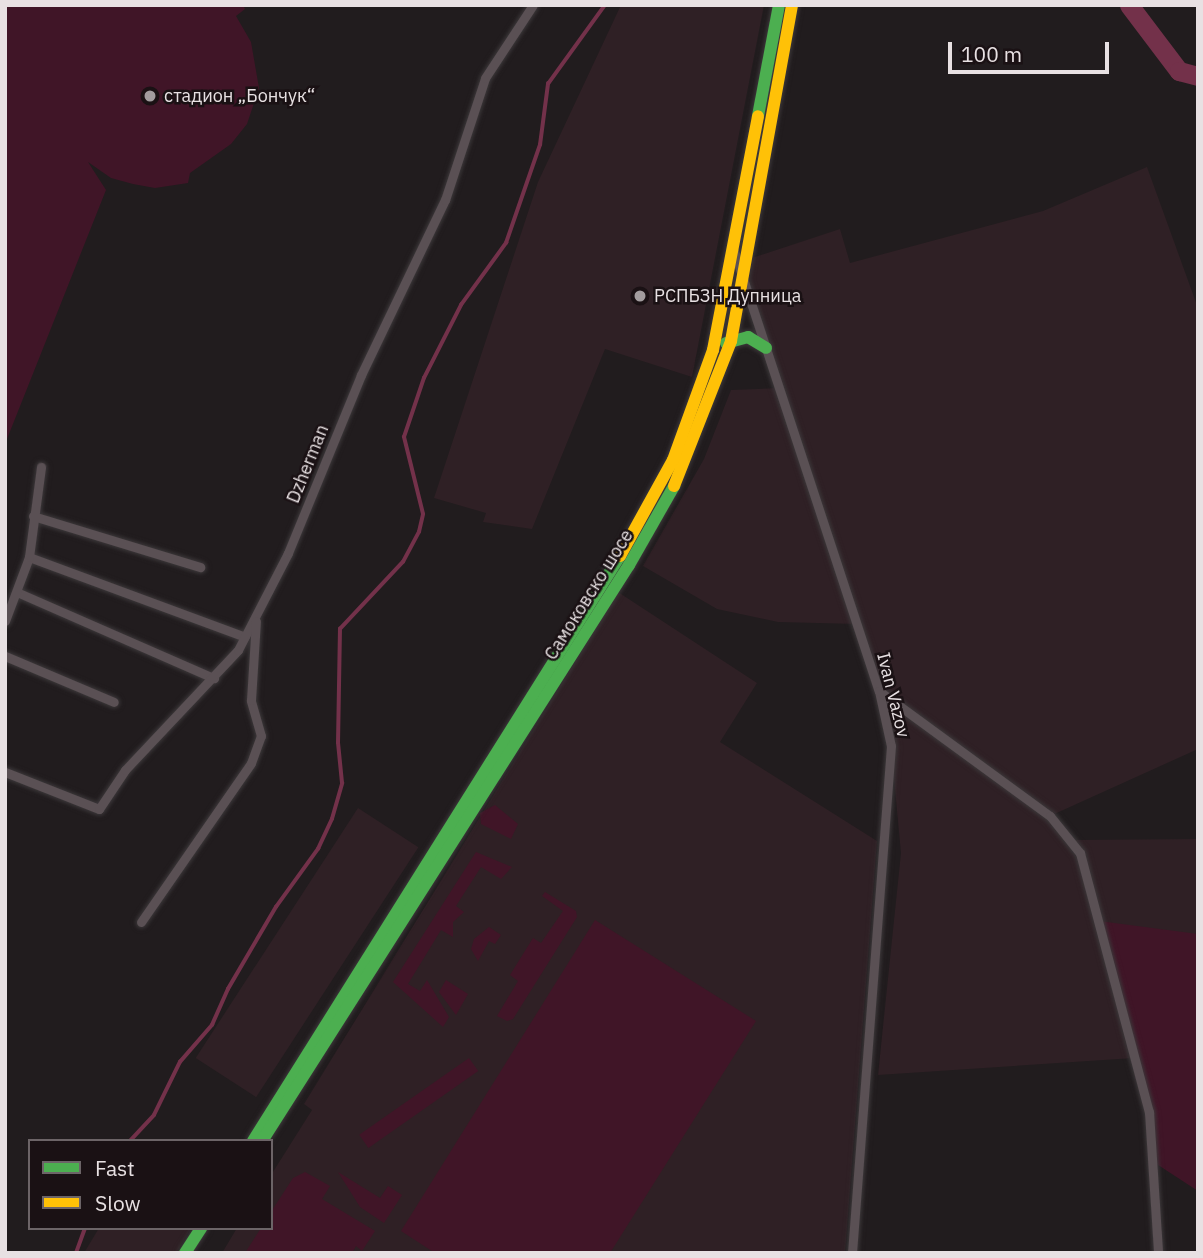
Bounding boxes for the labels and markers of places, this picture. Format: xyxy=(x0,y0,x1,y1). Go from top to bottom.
place label: стадион „Бончук“ xyxy=(164,85,315,107)
marker: стадион „Бончук“ xyxy=(142,88,158,104)
place label: РСПБЗН Дупница xyxy=(654,285,801,307)
marker: РСПБЗН Дупница xyxy=(632,288,648,304)

